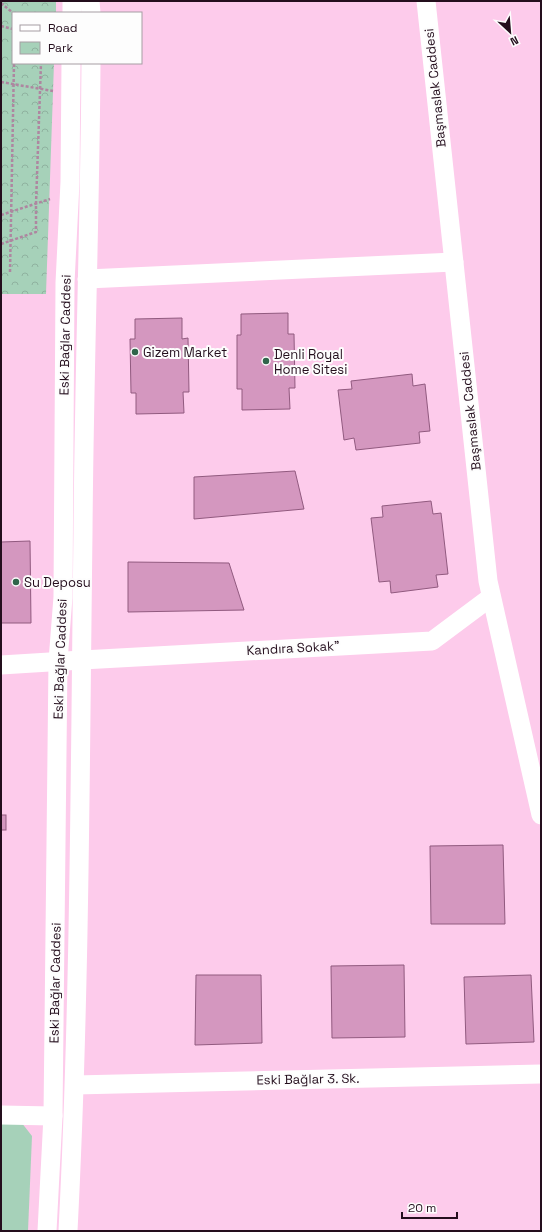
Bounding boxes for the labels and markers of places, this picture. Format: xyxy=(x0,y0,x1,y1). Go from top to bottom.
place label: Gizem Market xyxy=(143,344,227,361)
place label: Denli Royal Home Sitesi xyxy=(274,346,347,378)
marker: Gizem Market xyxy=(130,347,140,357)
marker: Denli Royal Home Sitesi xyxy=(261,356,271,366)
place label: Su Deposu xyxy=(24,574,91,591)
marker: Su Deposu xyxy=(11,577,21,587)

